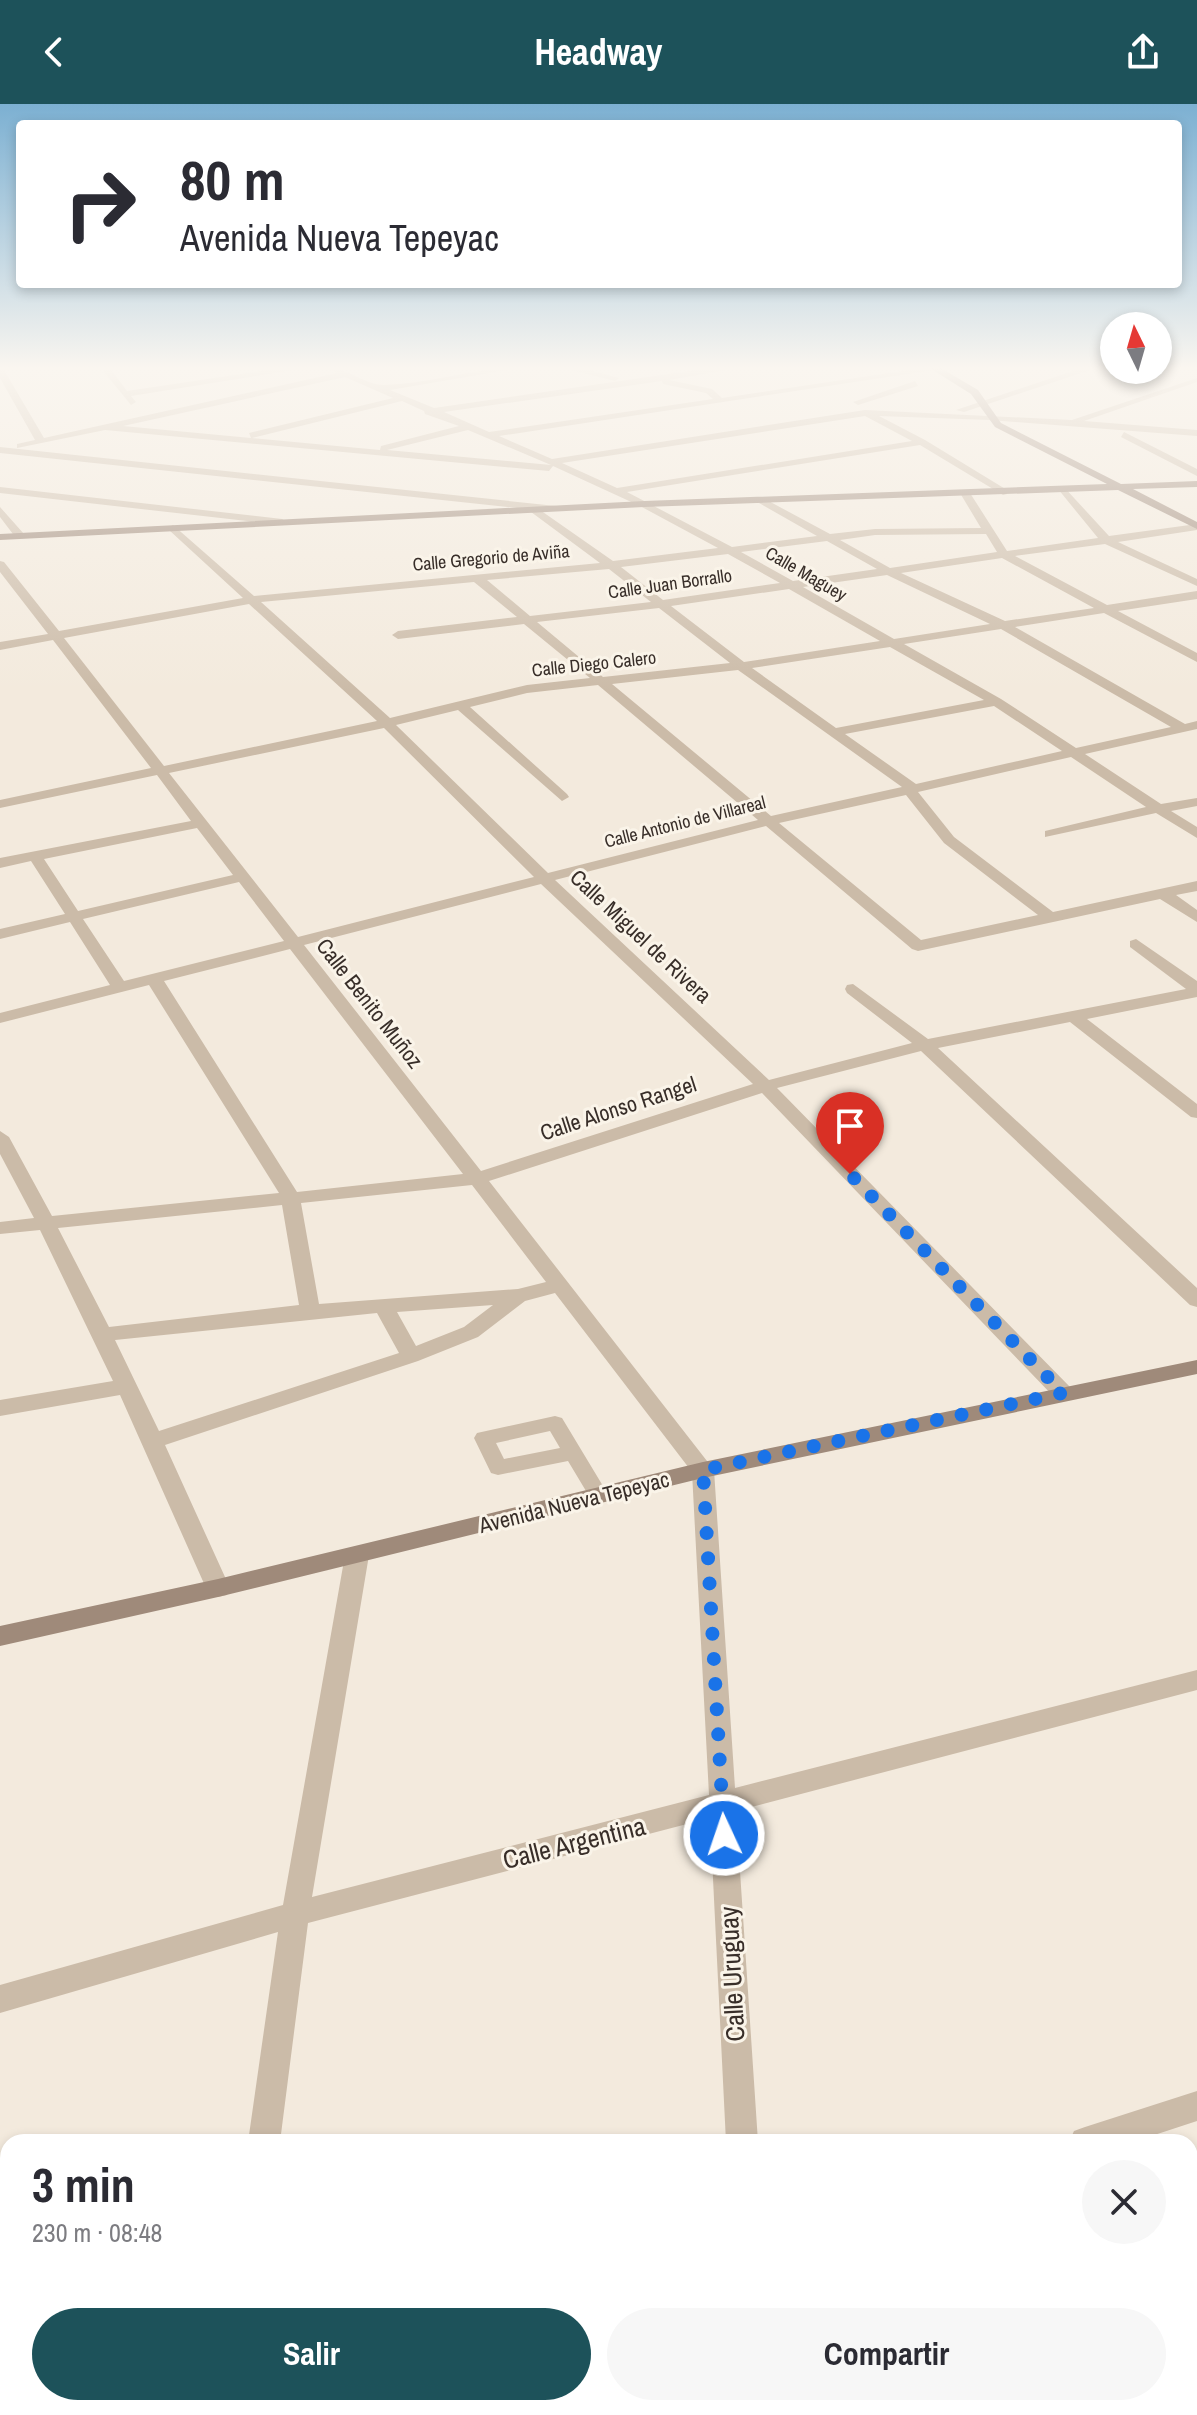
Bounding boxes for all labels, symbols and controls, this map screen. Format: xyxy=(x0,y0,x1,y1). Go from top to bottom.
text: Headway xyxy=(535,28,662,76)
icon: back xyxy=(32,30,76,74)
icon: share xyxy=(1121,30,1165,74)
text: 80 m xyxy=(180,142,285,217)
icon: right xyxy=(48,152,152,256)
text: Avenida Nueva Tepeyac xyxy=(180,214,499,262)
north arrow xyxy=(1100,312,1172,384)
map controls xyxy=(1100,312,1172,384)
street label: Calle Gregorio de Aviña xyxy=(412,538,570,577)
street label: Calle Maguey xyxy=(761,540,852,607)
street label: Calle Juan Borrallo xyxy=(606,562,733,605)
street label: Calle Diego Calero xyxy=(531,645,657,682)
street label: Calle Antonio de Villareal xyxy=(602,789,768,854)
street label: Calle Miguel de Rivera xyxy=(564,862,718,1010)
street label: Calle Benito Muñoz xyxy=(310,932,430,1074)
street label: Calle Alonso Rangel xyxy=(536,1069,700,1147)
pin xyxy=(816,1092,884,1174)
icon: arrive xyxy=(828,1104,872,1148)
street label: Avenida Nueva Tepeyac xyxy=(475,1464,672,1540)
position arrow xyxy=(682,1793,766,1877)
street label: Calle Argentina xyxy=(499,1808,649,1877)
street label: Calle Uruguay xyxy=(710,1905,753,2042)
text: 3 min xyxy=(32,2152,135,2217)
button: close xyxy=(1082,2160,1166,2244)
text: 230 m · 08:48 xyxy=(32,2215,162,2250)
button: Salir xyxy=(32,2308,591,2400)
button: Compartir xyxy=(607,2308,1166,2400)

